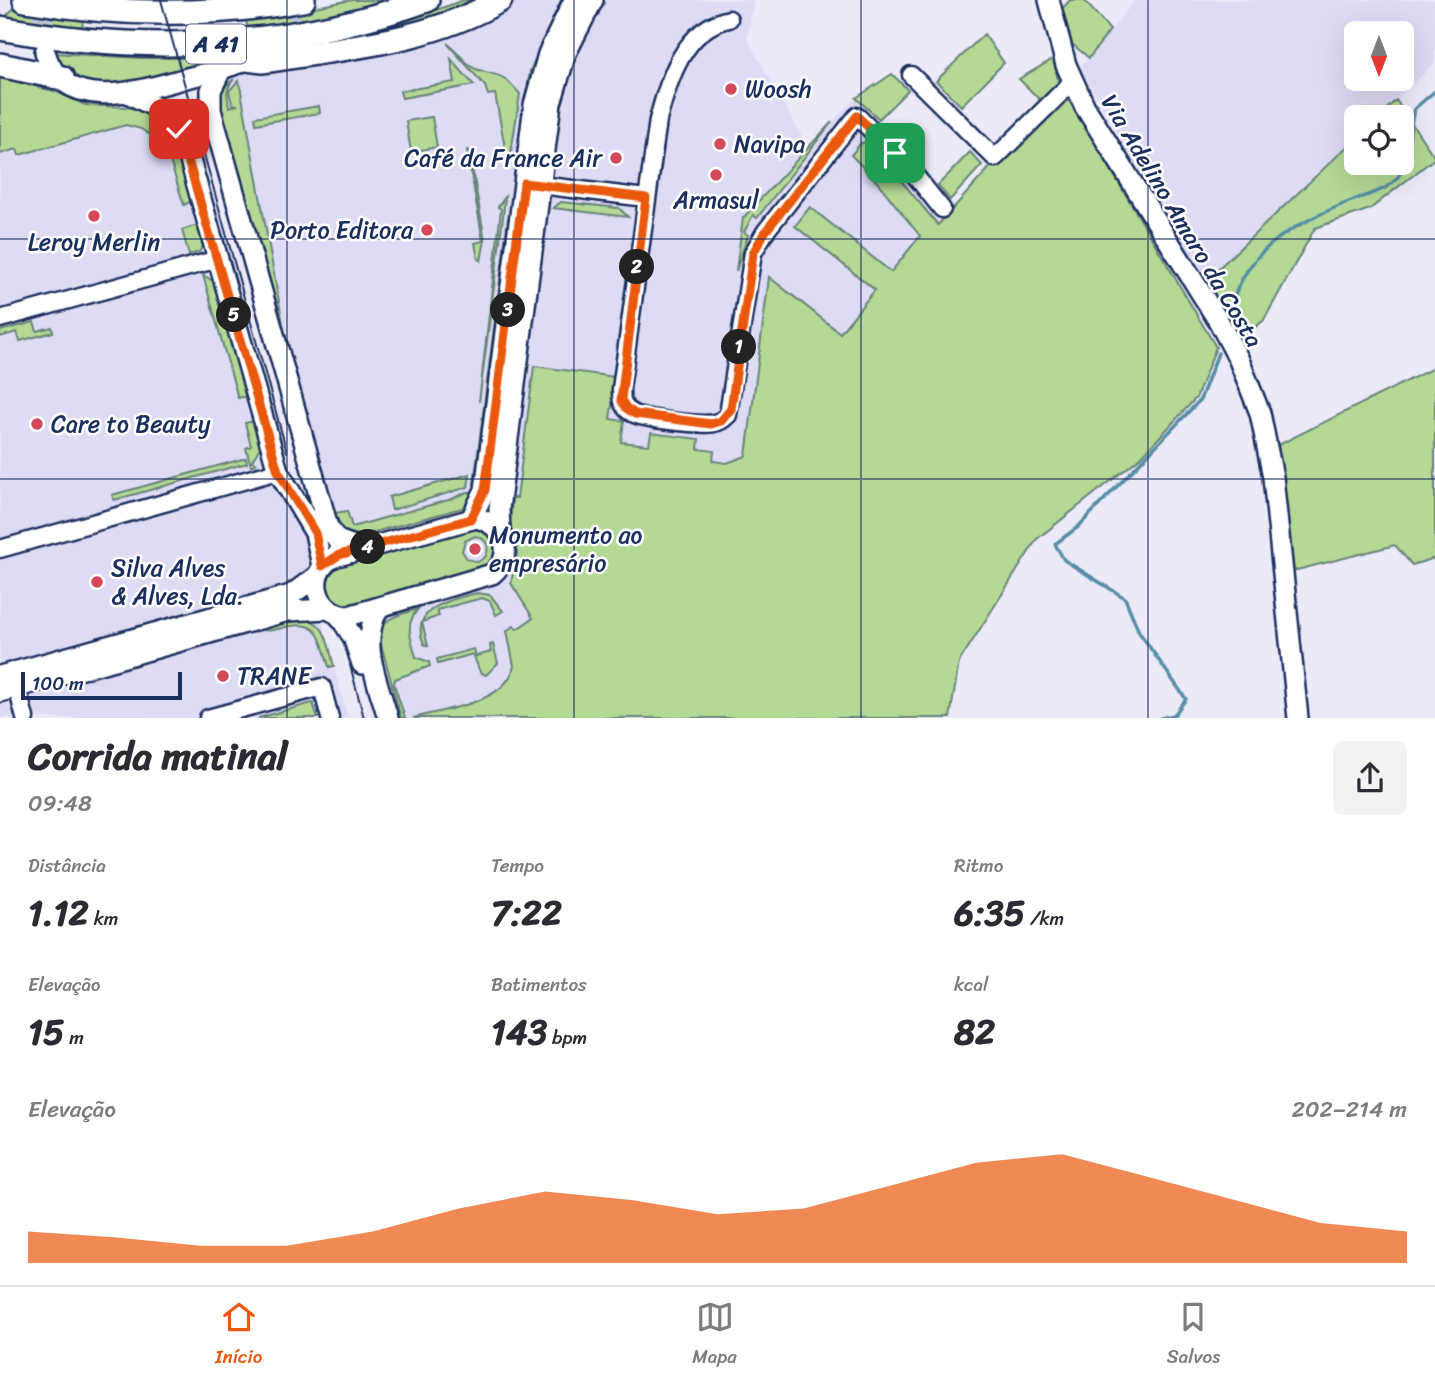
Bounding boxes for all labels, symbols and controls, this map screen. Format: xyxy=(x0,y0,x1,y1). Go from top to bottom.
north arrow xyxy=(1344,21,1414,91)
map controls xyxy=(1344,21,1414,175)
road number: A 41 xyxy=(186,24,246,64)
place label: Woosh xyxy=(745,68,812,110)
marker: Woosh xyxy=(723,81,739,97)
street label: Via Adelino Amaro da Costa xyxy=(1089,86,1275,356)
pin xyxy=(149,99,209,159)
button: locate xyxy=(1344,105,1414,175)
icon: check xyxy=(160,110,198,148)
place label: Navipa xyxy=(734,123,805,165)
pin xyxy=(865,123,925,183)
icon: arrive xyxy=(876,134,914,172)
marker: Navipa xyxy=(712,136,728,152)
place label: Café da France Air xyxy=(404,137,603,179)
marker: Café da France Air xyxy=(608,150,624,166)
marker: Armasul xyxy=(708,167,724,183)
place label: Armasul xyxy=(672,179,760,221)
marker: Leroy Merlin xyxy=(86,208,102,224)
place label: Porto Editora xyxy=(270,209,414,251)
place label: Leroy Merlin xyxy=(28,221,160,263)
marker: Porto Editora xyxy=(419,222,435,238)
pin: 2 xyxy=(620,250,654,284)
text: 2 xyxy=(631,250,642,283)
pin: 3 xyxy=(490,292,526,328)
text: 3 xyxy=(502,293,513,326)
pin: 5 xyxy=(216,298,252,332)
text: 5 xyxy=(228,298,239,331)
pin: 1 xyxy=(722,330,756,364)
text: 1 xyxy=(734,330,743,363)
place label: Care to Beauty xyxy=(51,403,211,445)
marker: Care to Beauty xyxy=(29,416,45,432)
place label: Monumento ao empresário xyxy=(489,514,643,584)
pin: 4 xyxy=(350,530,386,564)
text: 4 xyxy=(362,530,373,563)
marker: Monumento ao empresário xyxy=(467,541,483,557)
place label: Silva Alves & Alves, Lda. xyxy=(111,547,244,617)
marker: Silva Alves & Alves, Lda. xyxy=(89,574,105,590)
place label: TRANE xyxy=(237,655,313,697)
text: 100 m xyxy=(32,667,84,700)
marker: TRANE xyxy=(215,668,231,684)
scale bar xyxy=(21,669,182,701)
text: Corrida matinal xyxy=(28,723,288,790)
button: share xyxy=(1333,741,1407,815)
text: 09:48 xyxy=(28,783,92,824)
text: Distância xyxy=(28,849,106,882)
text: Tempo xyxy=(491,849,544,882)
text: Ritmo xyxy=(954,849,1003,882)
text: 1.12 xyxy=(28,882,89,944)
text: 7:22 xyxy=(491,882,562,944)
text: 6:35 xyxy=(954,882,1025,944)
text: km xyxy=(89,902,118,935)
text: /km xyxy=(1025,902,1064,935)
text: Elevação xyxy=(28,968,101,1001)
text: Batimentos xyxy=(491,968,587,1001)
text: kcal xyxy=(954,968,989,1001)
text: 15 xyxy=(28,1001,64,1063)
text: 143 xyxy=(491,1001,547,1063)
text: 82 xyxy=(954,1001,995,1063)
text: m xyxy=(64,1021,84,1054)
text: bpm xyxy=(547,1021,587,1054)
text: Elevação xyxy=(28,1089,116,1130)
text: 202–214 m xyxy=(1292,1089,1407,1130)
tab: Início xyxy=(215,1298,262,1373)
tab: Mapa xyxy=(692,1298,737,1373)
tab: Salvos xyxy=(1167,1298,1220,1373)

